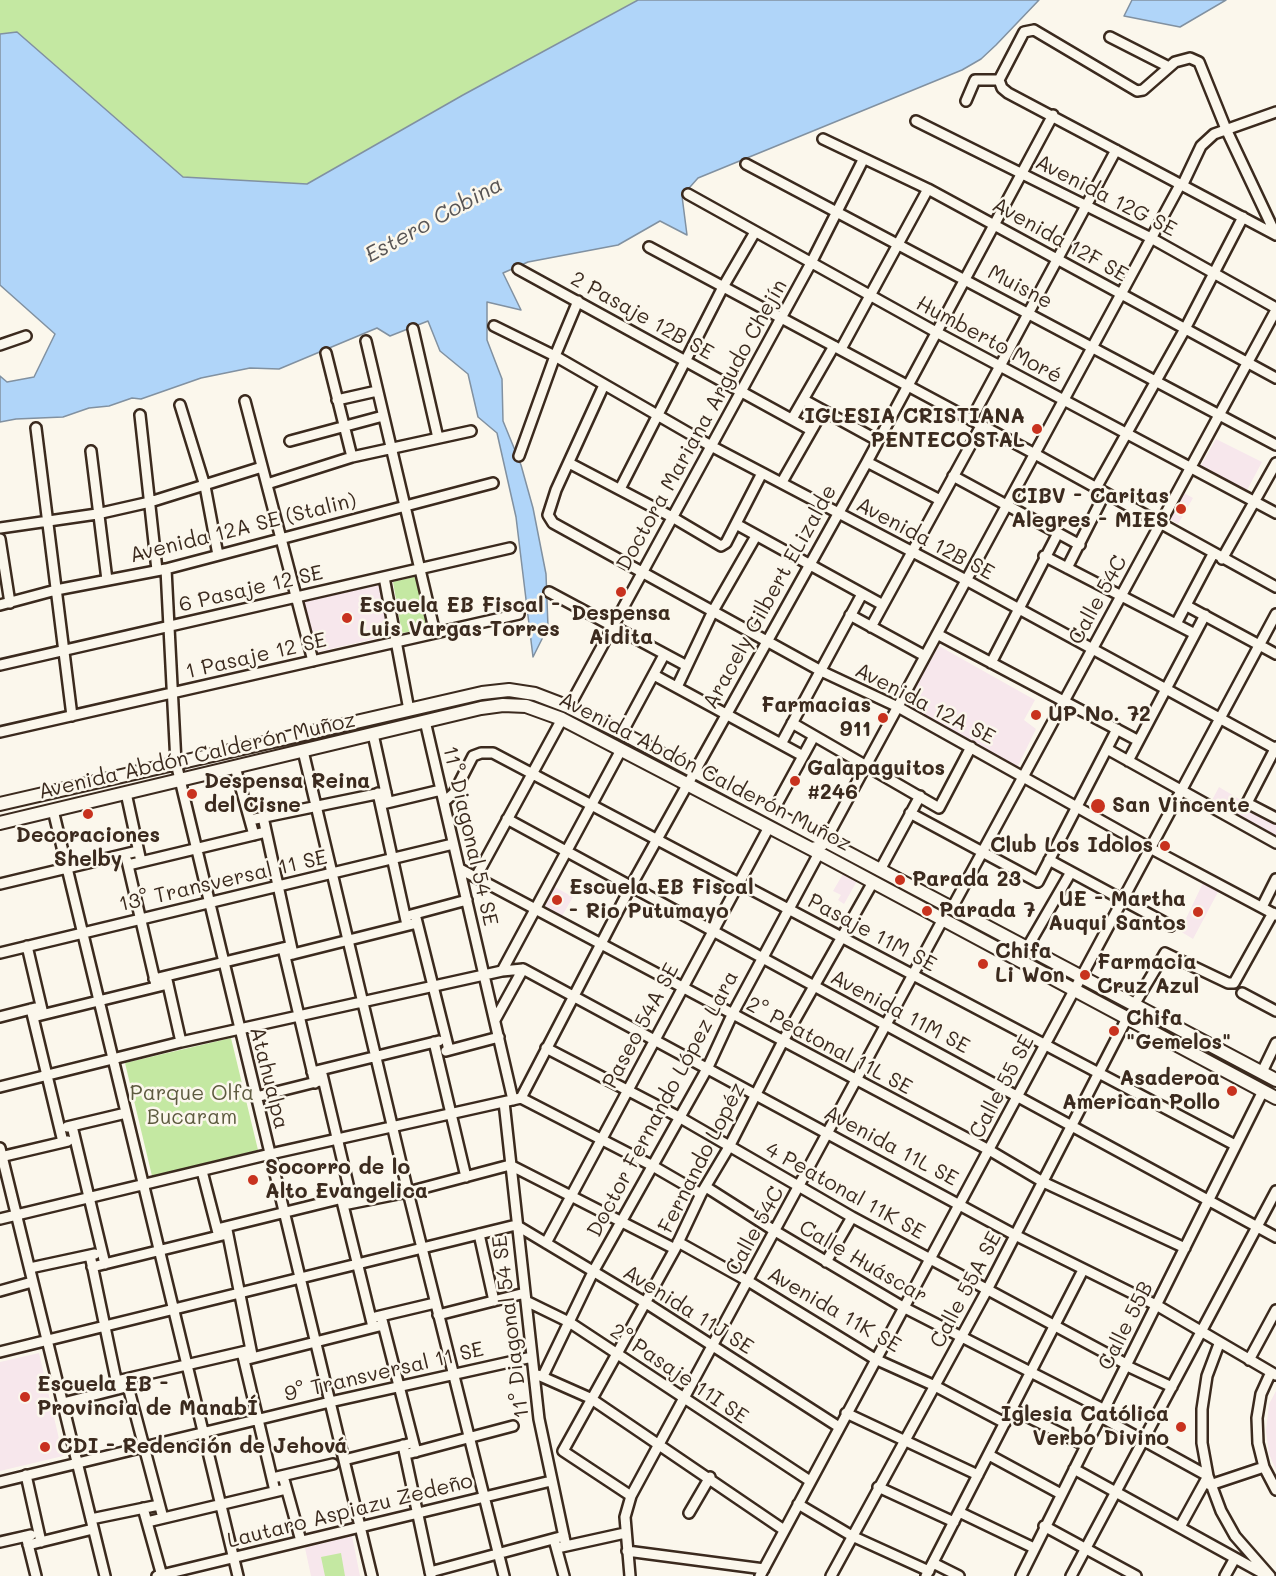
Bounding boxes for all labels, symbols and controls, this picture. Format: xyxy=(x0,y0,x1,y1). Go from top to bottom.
street label: Avenida 12G SE xyxy=(1031,150,1181,242)
water label: Estero Cobina xyxy=(361,171,507,269)
street label: Avenida 12F SE xyxy=(988,192,1132,288)
street label: Muisne xyxy=(983,260,1057,314)
street label: 2 Pasaje 12B SE xyxy=(566,266,718,366)
street label: Doctora Mariana Argudo Chejín xyxy=(611,275,793,575)
street label: Humberto Moré xyxy=(912,291,1066,389)
place label: IGLESIA CRISTIANA PENTECOSTAL xyxy=(804,404,1025,454)
marker: IGLESIA CRISTIANA PENTECOSTAL xyxy=(1030,422,1044,436)
street label: Aracely Gilbert ELizalde xyxy=(698,480,842,714)
place label: CIBV - Caritas Alegres - MIES xyxy=(1011,484,1169,534)
street label: Avenida 12A SE (Stalin) xyxy=(127,488,359,568)
street label: Avenida 12B SE xyxy=(852,492,998,586)
marker: CIBV - Caritas Alegres - MIES xyxy=(1174,502,1188,516)
street label: Calle 54C xyxy=(1063,551,1133,649)
street label: 6 Pasaje 12 SE xyxy=(177,560,325,618)
marker: Despensa Aidita xyxy=(614,585,628,599)
place label: Escuela EB Fiscal - Luis Vargas Torres xyxy=(359,593,560,643)
place label: Despensa Aidita xyxy=(571,601,671,651)
marker: Escuela EB Fiscal - Luis Vargas Torres xyxy=(340,611,354,625)
street label: 1 Pasaje 12 SE xyxy=(183,628,329,684)
street label: Avenida 12A SE xyxy=(851,658,999,750)
street label: Avenida Abdón Calderón Muñoz xyxy=(555,687,855,857)
place label: Farmacias 911 xyxy=(761,693,871,743)
place label: UP No. 72 xyxy=(1048,702,1151,728)
street label: Avenida Abdón Calderón Muñoz xyxy=(36,707,358,805)
marker: UP No. 72 xyxy=(1029,708,1043,722)
marker: Farmacias 911 xyxy=(876,711,890,725)
street label: 11° Diagonal 54 SE xyxy=(437,744,503,928)
place label: Galapaguitos #246 xyxy=(807,756,945,806)
place label: Despensa Reina del Cisne xyxy=(204,769,370,819)
marker: Galapaguitos #246 xyxy=(788,774,802,788)
marker: Despensa Reina del Cisne xyxy=(185,787,199,801)
place label: San Vincente xyxy=(1112,793,1250,819)
marker: San Vincente xyxy=(1089,797,1107,815)
marker: Decoraciones Shelby xyxy=(81,807,95,821)
place label: Decoraciones Shelby xyxy=(16,823,160,873)
place label: Club Los Idolos xyxy=(990,833,1153,859)
marker: Club Los Idolos xyxy=(1158,839,1172,853)
street label: 13° Transversal 11 SE xyxy=(116,845,330,917)
place label: Parada 23 xyxy=(912,867,1021,893)
marker: Parada 23 xyxy=(893,873,907,887)
place label: Escuela EB Fiscal - Rio Putumayo xyxy=(569,875,754,925)
place label: UE - Martha Auqui Santos xyxy=(1048,887,1186,937)
street label: Pasaje 11M SE xyxy=(803,889,941,977)
marker: Escuela EB Fiscal - Rio Putumayo xyxy=(550,893,564,907)
place label: Parada 7 xyxy=(939,898,1036,924)
marker: Parada 7 xyxy=(920,904,934,918)
marker: UE - Martha Auqui Santos xyxy=(1191,905,1205,919)
place label: Chifa Li Won xyxy=(995,939,1065,989)
place label: Farmacia Cruz Azul xyxy=(1097,950,1199,1000)
marker: Chifa Li Won xyxy=(976,957,990,971)
street label: Paseo 54A SE xyxy=(597,959,685,1093)
street label: Avenida 11M SE xyxy=(826,965,974,1059)
street label: Doctor Fernando López Lara xyxy=(582,967,744,1241)
marker: Farmacia Cruz Azul xyxy=(1078,968,1092,982)
street label: 2° Peatonal 11L SE xyxy=(742,992,916,1100)
place label: Chifa "Gemelos" xyxy=(1126,1006,1231,1056)
street label: Atahualpa xyxy=(244,1024,294,1132)
marker: Chifa "Gemelos" xyxy=(1107,1024,1121,1038)
street label: Calle 55 SE xyxy=(964,1031,1040,1143)
place label: Asaderoa American Pollo xyxy=(1062,1066,1220,1116)
street label: Fernando Lopéz xyxy=(653,1079,751,1237)
park label: Parque Olfa Bucaram xyxy=(130,1081,254,1131)
marker: Asaderoa American Pollo xyxy=(1225,1084,1239,1098)
street label: Avenida 11L SE xyxy=(820,1100,962,1192)
street label: 4 Peatonal 11K SE xyxy=(761,1137,929,1245)
place label: Socorro de lo Alto Evangelica xyxy=(265,1155,428,1205)
marker: Socorro de lo Alto Evangelica xyxy=(246,1173,260,1187)
street label: Calle 54C xyxy=(720,1182,790,1280)
street label: Calle Huáscar xyxy=(794,1215,932,1309)
street label: Calle 55A SE xyxy=(925,1228,1007,1352)
street label: 11° Diagonal 54 SE xyxy=(487,1234,535,1420)
street label: Avenida 11J SE xyxy=(618,1260,758,1360)
street label: Avenida 11K SE xyxy=(763,1262,905,1358)
street label: Calle 55B xyxy=(1093,1278,1159,1374)
street label: 2° Pasaje 11I SE xyxy=(605,1319,753,1429)
street label: 9° Transversal 11 SE xyxy=(282,1337,486,1407)
place label: Escuela EB - Provincia de ManabÍ xyxy=(37,1372,258,1422)
marker: Escuela EB - Provincia de ManabÍ xyxy=(18,1390,32,1404)
place label: Iglesia Católica Verbo Divino xyxy=(1001,1402,1169,1452)
marker: Iglesia Católica Verbo Divino xyxy=(1174,1420,1188,1434)
place label: CDI - Redención de Jehová xyxy=(57,1434,347,1460)
marker: CDI - Redención de Jehová xyxy=(38,1440,52,1454)
street label: Lautaro Aspiazu Zedeño xyxy=(225,1468,475,1554)

